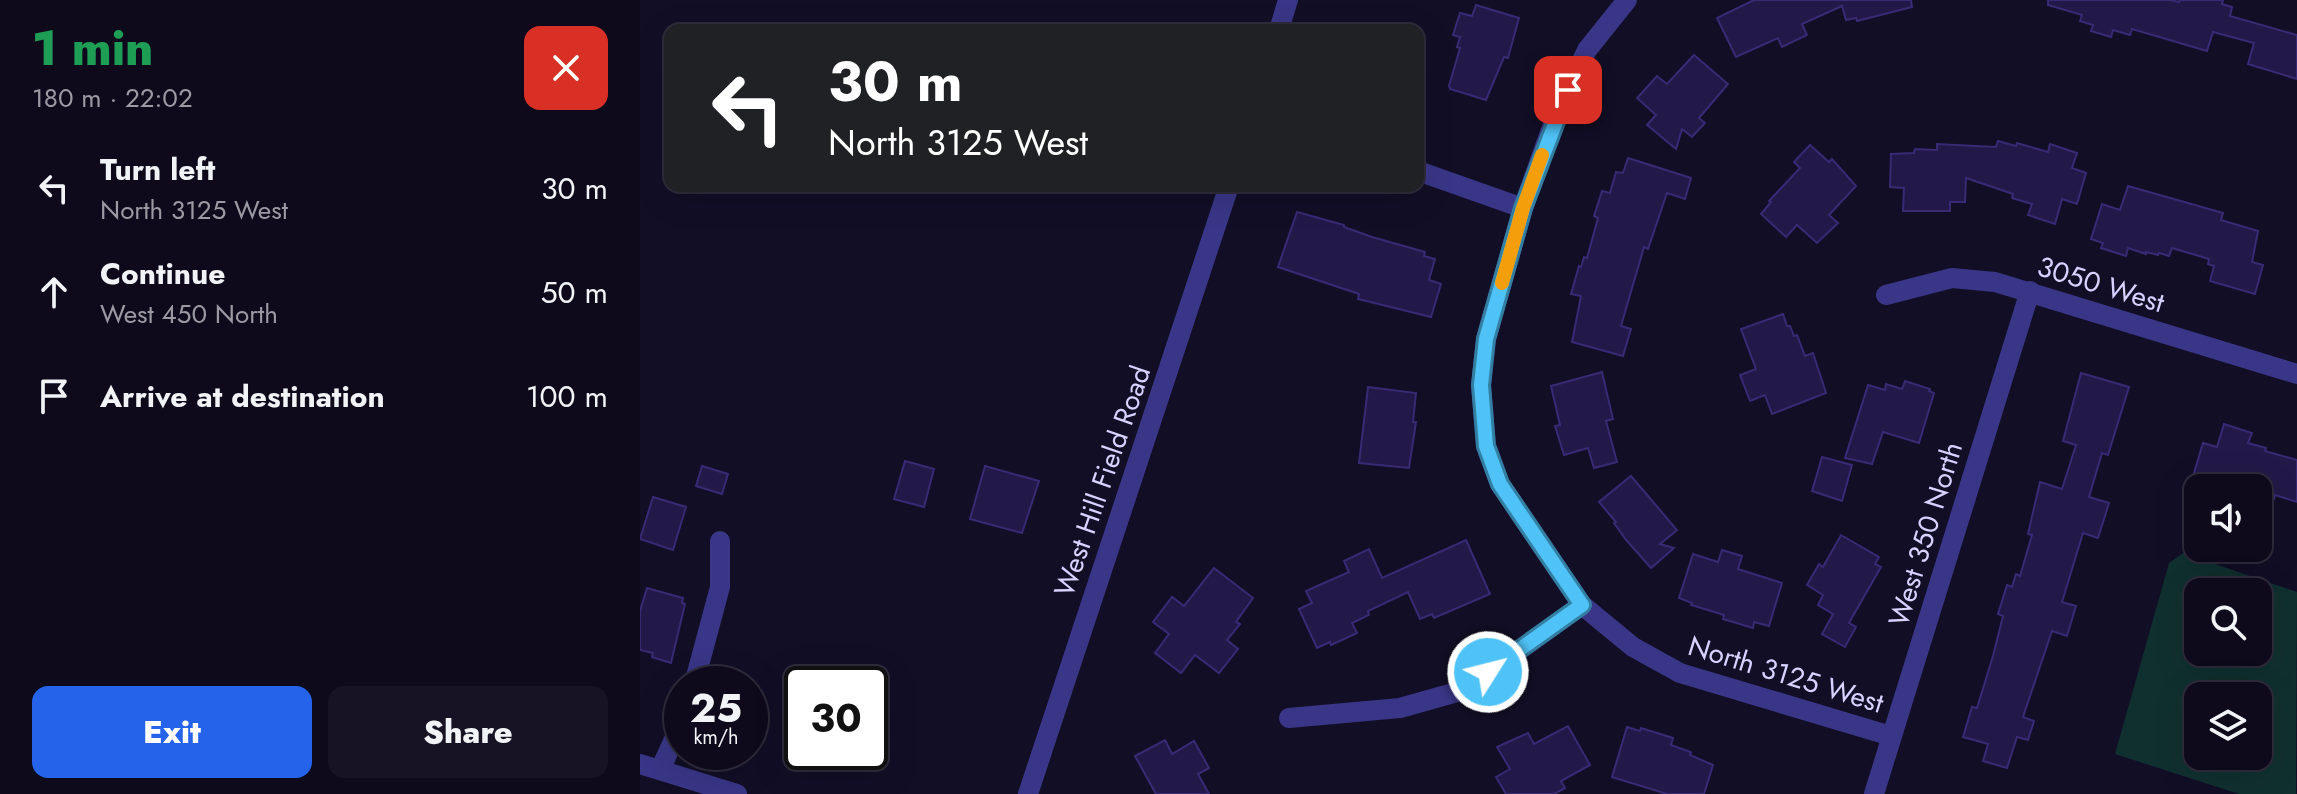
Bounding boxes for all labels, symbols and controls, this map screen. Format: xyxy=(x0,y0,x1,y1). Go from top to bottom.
text: 1 min xyxy=(32,14,153,83)
button: close xyxy=(524,26,608,110)
text: 30 m xyxy=(828,41,963,122)
icon: left xyxy=(696,56,800,160)
pin xyxy=(1534,56,1602,124)
icon: arrive xyxy=(1546,68,1590,112)
text: 180 m · 22:02 xyxy=(32,79,193,117)
text: North 3125 West xyxy=(828,116,1088,168)
text: Turn left xyxy=(100,148,215,191)
icon: left xyxy=(32,166,76,210)
text: 30 m xyxy=(541,167,608,210)
text: North 3125 West xyxy=(100,191,288,229)
street label: 3050 West xyxy=(2032,246,2170,323)
text: Continue xyxy=(100,252,226,295)
icon: ahead xyxy=(32,270,76,314)
text: 50 m xyxy=(541,271,608,314)
text: West 450 North xyxy=(100,295,278,333)
street label: West Hill Field Road xyxy=(1044,360,1161,602)
icon: arrive xyxy=(32,374,76,418)
text: Arrive at destination xyxy=(100,375,385,418)
text: 100 m xyxy=(526,375,608,418)
street label: West 350 North xyxy=(1878,437,1973,631)
map controls xyxy=(2184,474,2272,770)
button: sound xyxy=(2184,474,2272,562)
button: search xyxy=(2184,578,2272,666)
street label: North 3125 West xyxy=(1683,625,1889,724)
position arrow xyxy=(1446,630,1530,714)
speed limit sign: 30 xyxy=(784,666,888,770)
text: 25 xyxy=(690,679,742,737)
button: layers xyxy=(2184,682,2272,770)
button: Exit xyxy=(32,686,312,778)
button: Share xyxy=(328,686,608,778)
text: km/h xyxy=(693,723,739,752)

